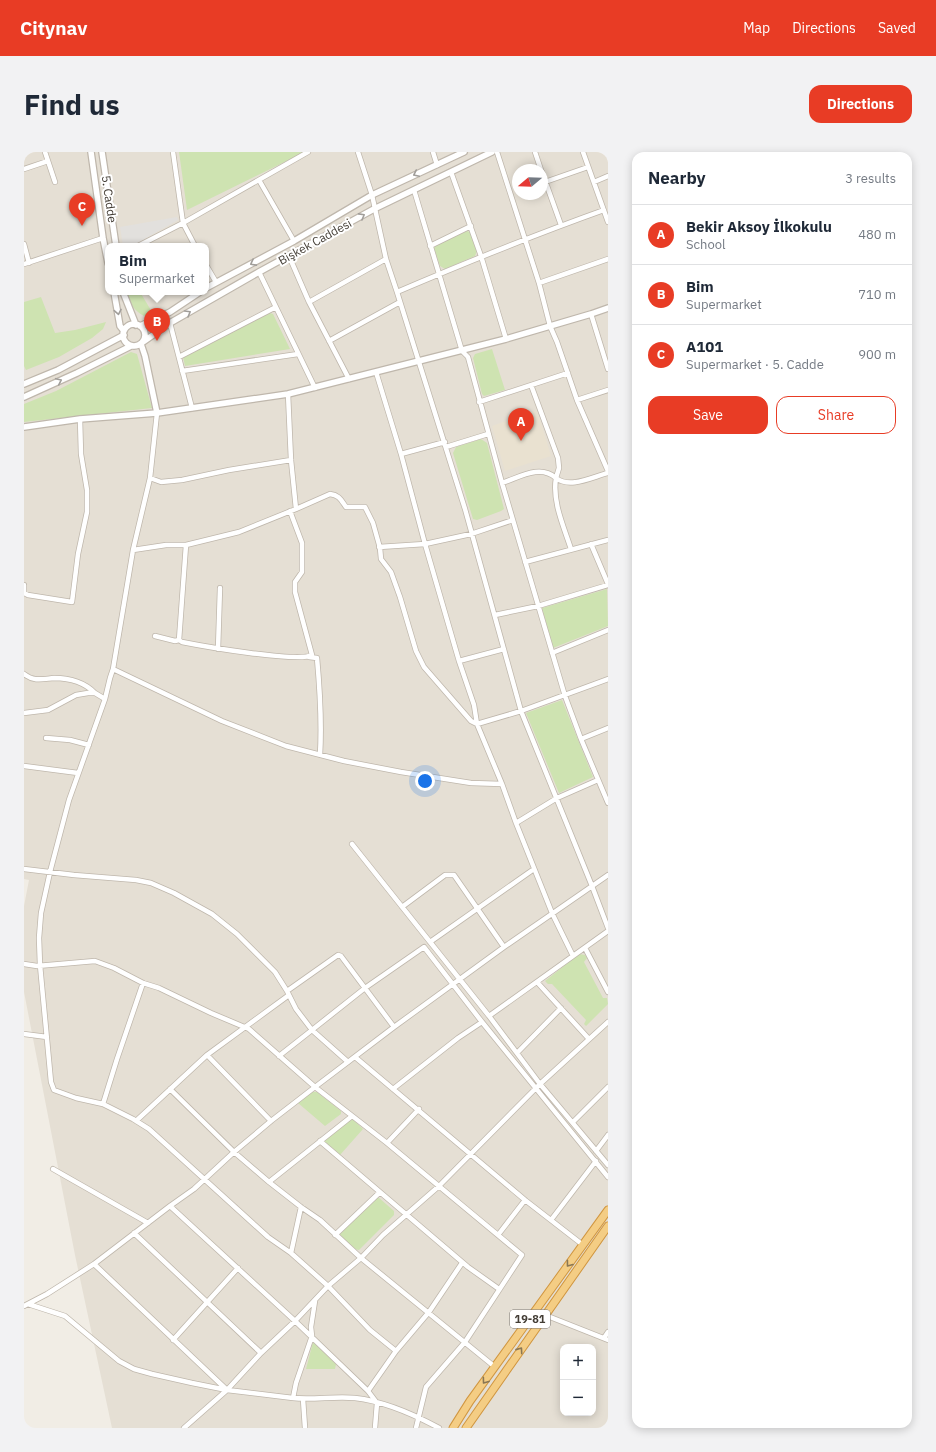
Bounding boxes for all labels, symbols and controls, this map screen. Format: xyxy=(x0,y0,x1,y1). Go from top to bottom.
text: Citynav xyxy=(20,16,87,40)
text: Map xyxy=(743,19,770,37)
text: Directions xyxy=(792,19,856,37)
text: Saved xyxy=(878,19,916,37)
button: Directions xyxy=(809,85,912,123)
text: Find us xyxy=(24,86,120,123)
north arrow xyxy=(512,164,548,200)
text: Nearby xyxy=(648,167,706,189)
one-way arrow xyxy=(413,169,421,177)
text: 3 results xyxy=(845,170,896,187)
street label: 5. Cadde xyxy=(99,174,120,224)
pin: C xyxy=(69,193,95,226)
one-way arrow xyxy=(358,213,366,220)
street label: Bişkek Caddesi xyxy=(275,215,354,268)
text: Bekir Aksoy İlkokulu xyxy=(686,217,832,236)
text: A xyxy=(657,226,665,243)
text: 480 m xyxy=(858,226,896,243)
text: School xyxy=(686,236,726,253)
popup xyxy=(105,243,209,295)
text: Bim xyxy=(119,251,147,270)
one-way arrow xyxy=(249,258,257,265)
text: Supermarket xyxy=(119,270,195,287)
text: Bim xyxy=(686,277,714,296)
text: B xyxy=(657,286,665,303)
text: 710 m xyxy=(858,286,896,303)
text: Supermarket xyxy=(686,296,762,313)
pin: B xyxy=(144,308,170,341)
one-way arrow xyxy=(113,309,121,315)
one-way arrow xyxy=(184,311,191,318)
text: A101 xyxy=(686,337,723,356)
text: C xyxy=(657,346,665,363)
text: 900 m xyxy=(858,346,896,363)
text: Supermarket · 5. Cadde xyxy=(686,356,824,373)
one-way arrow xyxy=(55,378,63,386)
button: Save xyxy=(648,396,768,434)
button: Share xyxy=(776,396,896,434)
pin: A xyxy=(508,408,534,441)
your location xyxy=(415,771,435,791)
one-way arrow xyxy=(567,1260,574,1267)
road number: 19-81 xyxy=(510,1310,550,1328)
map controls xyxy=(560,1344,596,1416)
button: + xyxy=(560,1344,596,1380)
one-way arrow xyxy=(515,1347,523,1354)
one-way arrow xyxy=(482,1377,490,1384)
button: − xyxy=(560,1380,596,1416)

